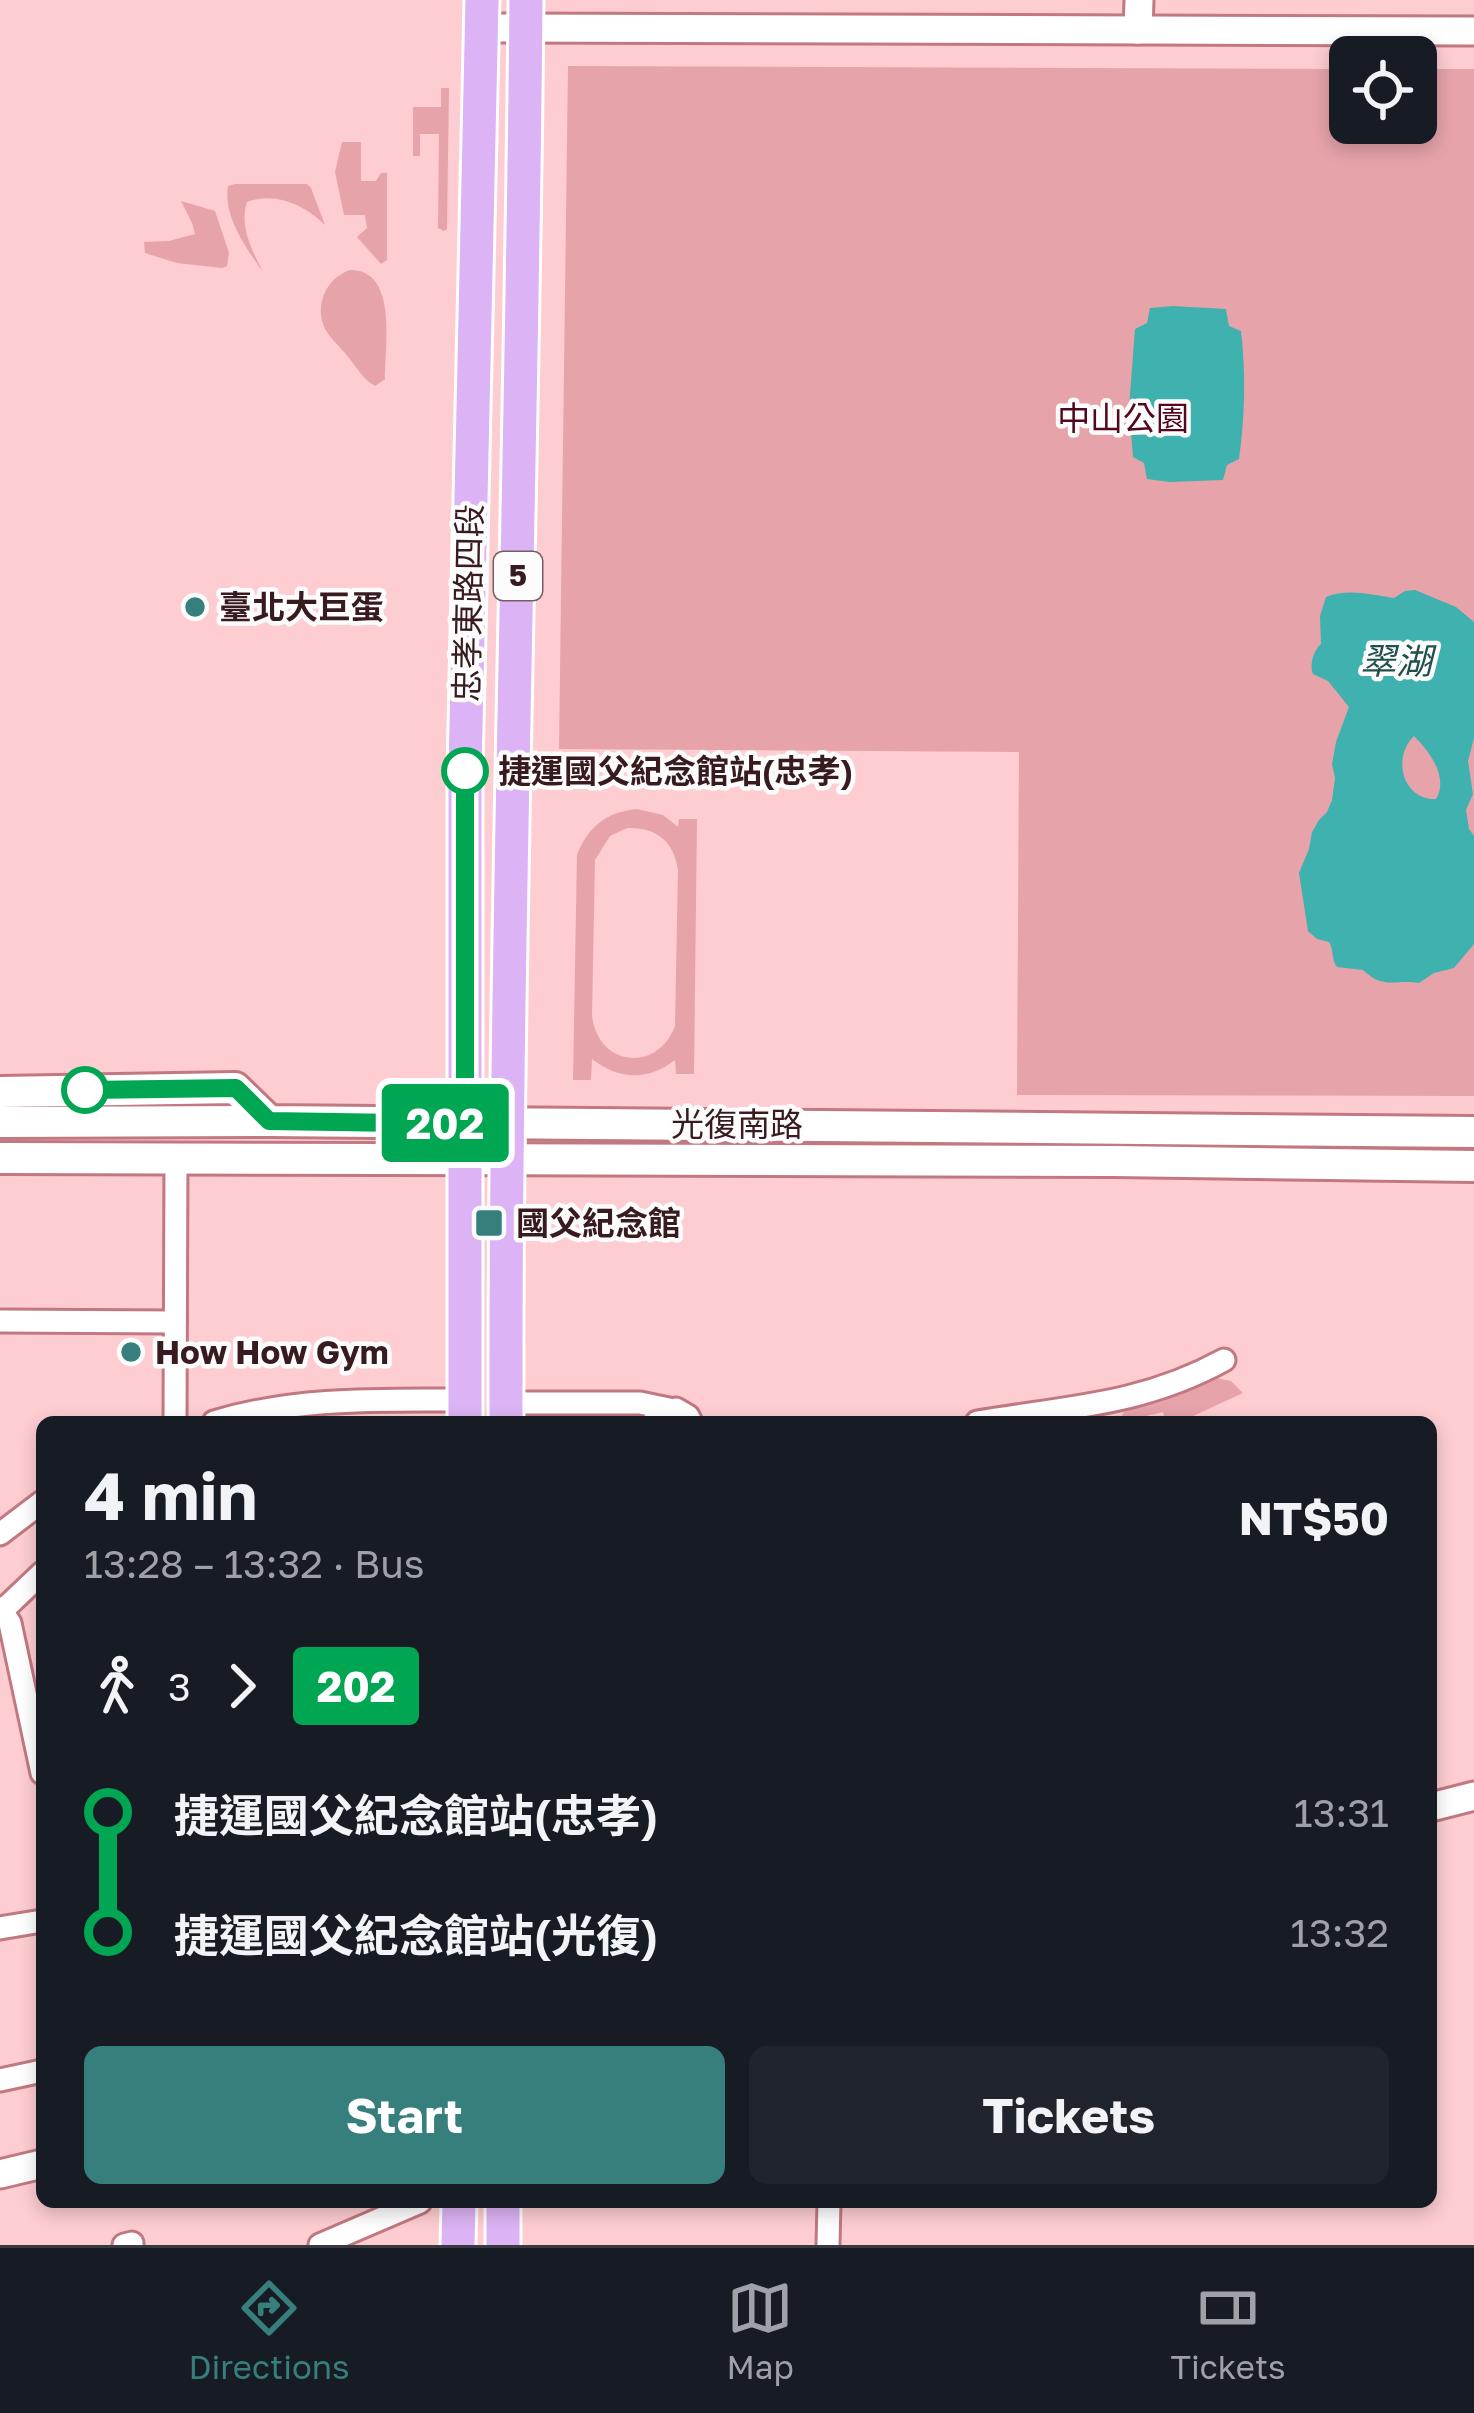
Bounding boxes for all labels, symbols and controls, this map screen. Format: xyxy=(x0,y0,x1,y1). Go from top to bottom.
map controls xyxy=(1329,36,1437,144)
button: locate xyxy=(1329,36,1437,144)
park label: 中山公園 xyxy=(1057,398,1189,437)
street label: 忠孝東路四段 xyxy=(446,504,489,702)
road number: 5 xyxy=(494,552,542,600)
place label: 臺北大巨蛋 xyxy=(219,587,384,626)
marker: 臺北大巨蛋 xyxy=(182,594,208,620)
water label: 翠湖 xyxy=(1360,639,1437,682)
marker: 捷運國父紀念館站(忠孝) xyxy=(443,749,487,793)
place label: 捷運國父紀念館站(忠孝) xyxy=(498,751,853,790)
unlabelled marker xyxy=(63,1068,107,1112)
line badge: 202 xyxy=(376,1084,514,1162)
text: 202 xyxy=(406,1098,484,1148)
street label: 光復南路 xyxy=(671,1104,803,1143)
place label: 國父紀念館 xyxy=(516,1203,681,1242)
marker: 國父紀念館 xyxy=(473,1207,505,1239)
place label: How How Gym xyxy=(155,1332,389,1371)
marker: How How Gym xyxy=(118,1339,144,1365)
text: 4 min xyxy=(84,1455,258,1535)
text: NT$50 xyxy=(1239,1491,1389,1545)
text: 13:28 – 13:32 · Bus xyxy=(84,1540,424,1587)
icon: walk xyxy=(84,1653,150,1719)
icon: forward xyxy=(209,1653,275,1719)
text: 202 xyxy=(317,1661,395,1711)
text: 3 xyxy=(168,1663,191,1710)
text: 捷運國父紀念館站(忠孝) xyxy=(174,1788,658,1842)
text: 13:31 xyxy=(1294,1789,1389,1836)
text: 捷運國父紀念館站(光復) xyxy=(174,1908,658,1962)
text: 13:32 xyxy=(1290,1909,1389,1956)
button: Start xyxy=(84,2046,725,2184)
button: Tickets xyxy=(749,2046,1389,2184)
tab: Directions xyxy=(188,2275,350,2386)
tab: Map xyxy=(726,2275,794,2386)
tab: Tickets xyxy=(1170,2275,1286,2386)

